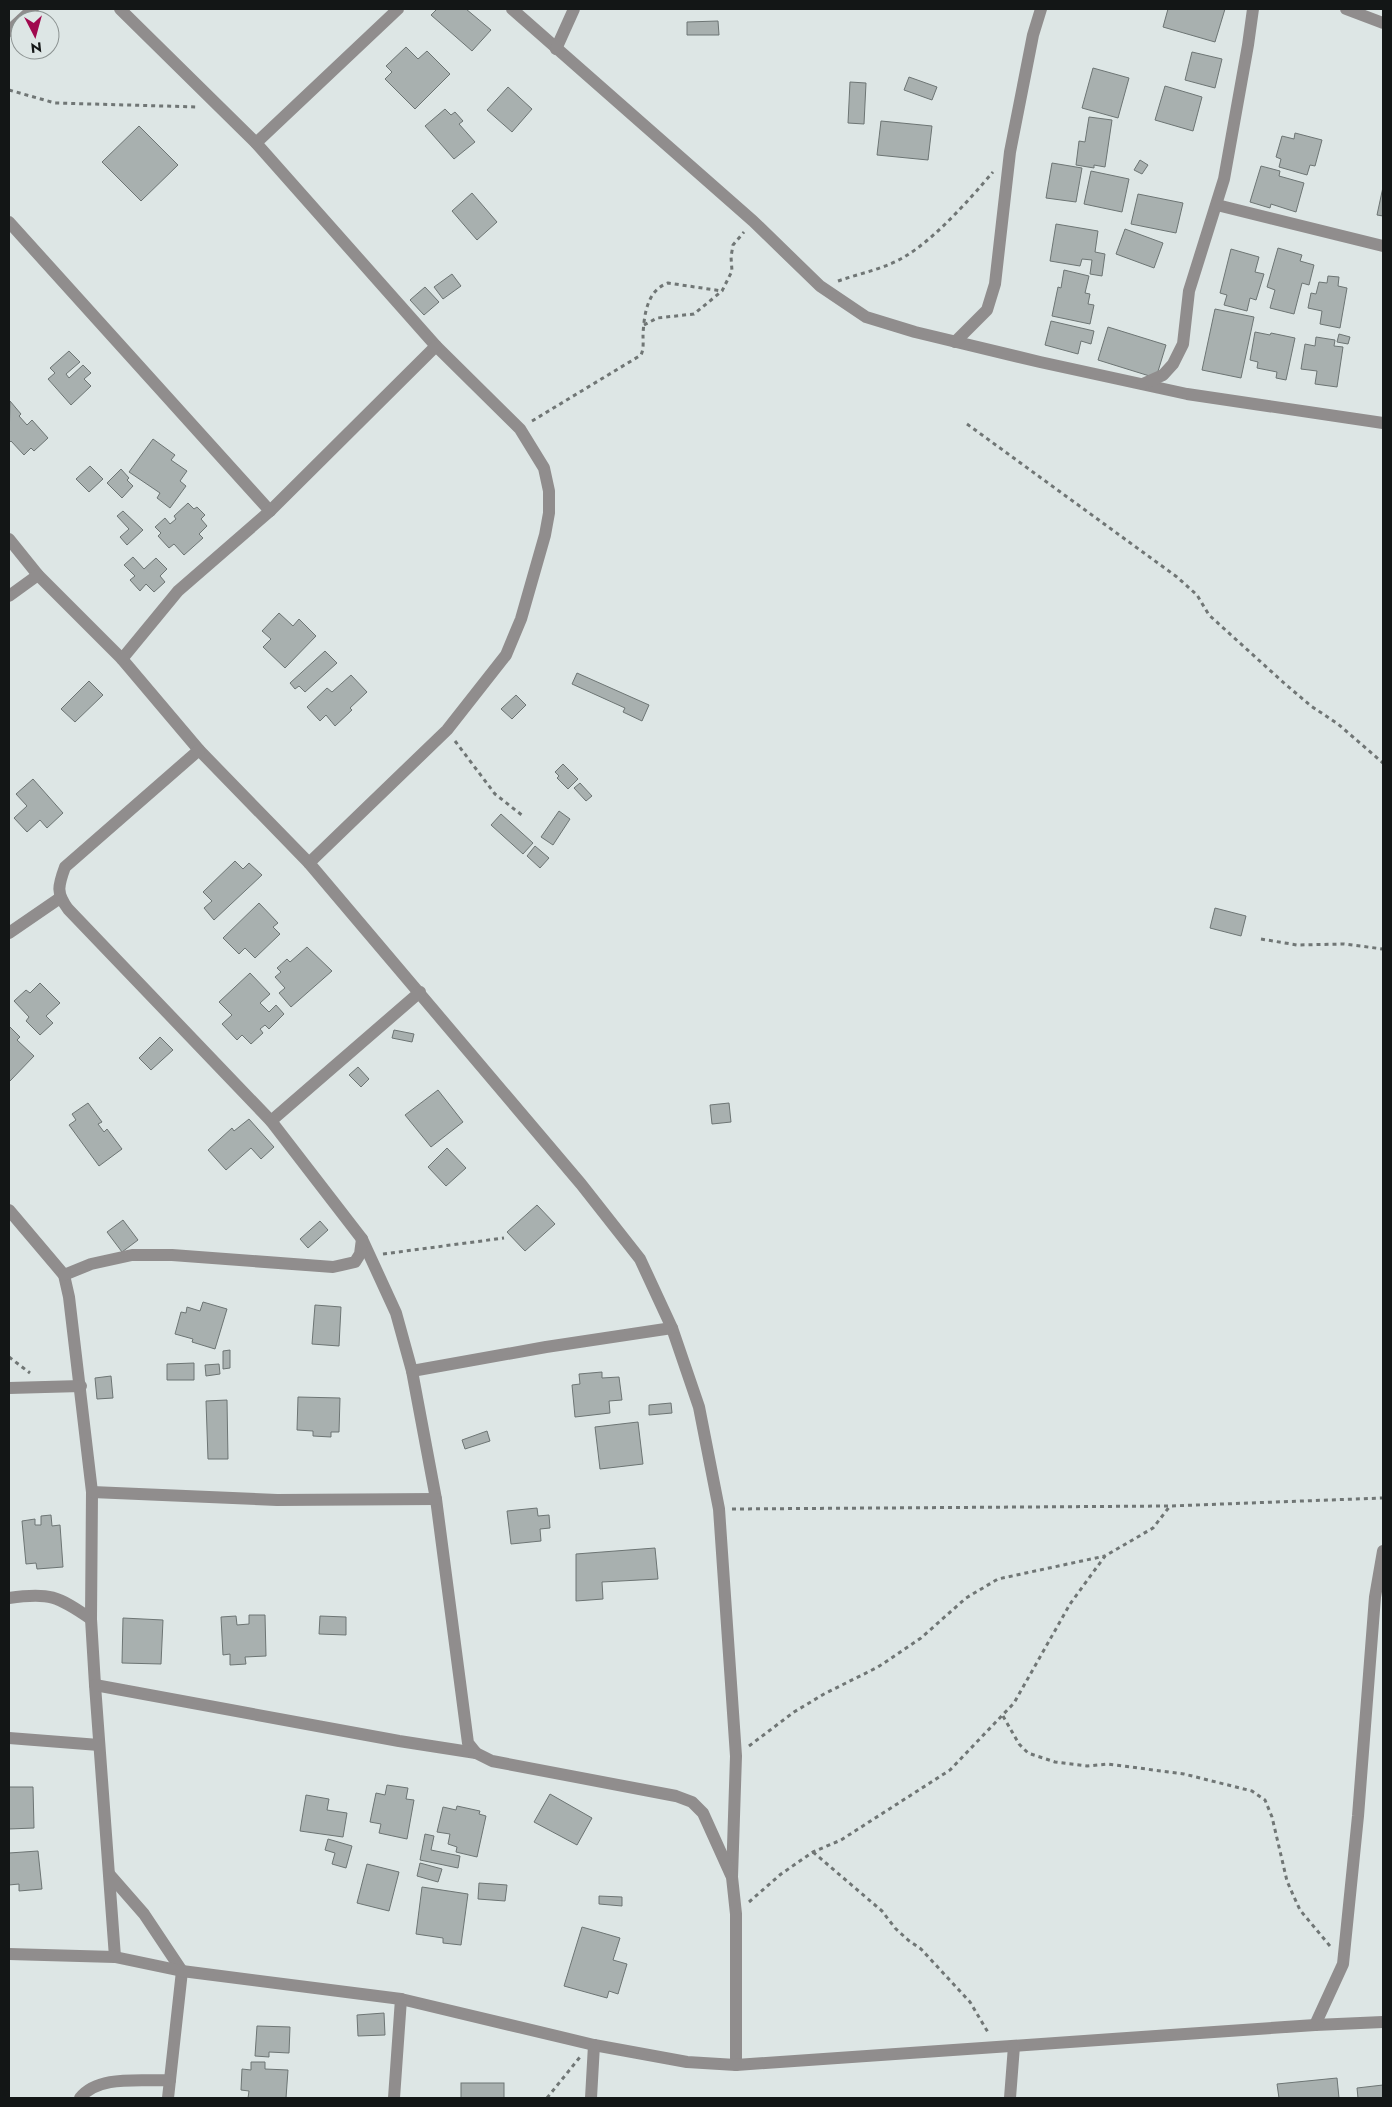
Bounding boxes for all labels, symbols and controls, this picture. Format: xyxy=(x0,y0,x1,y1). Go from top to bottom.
north arrow xyxy=(10,10,60,60)
text: N xyxy=(30,37,43,58)

